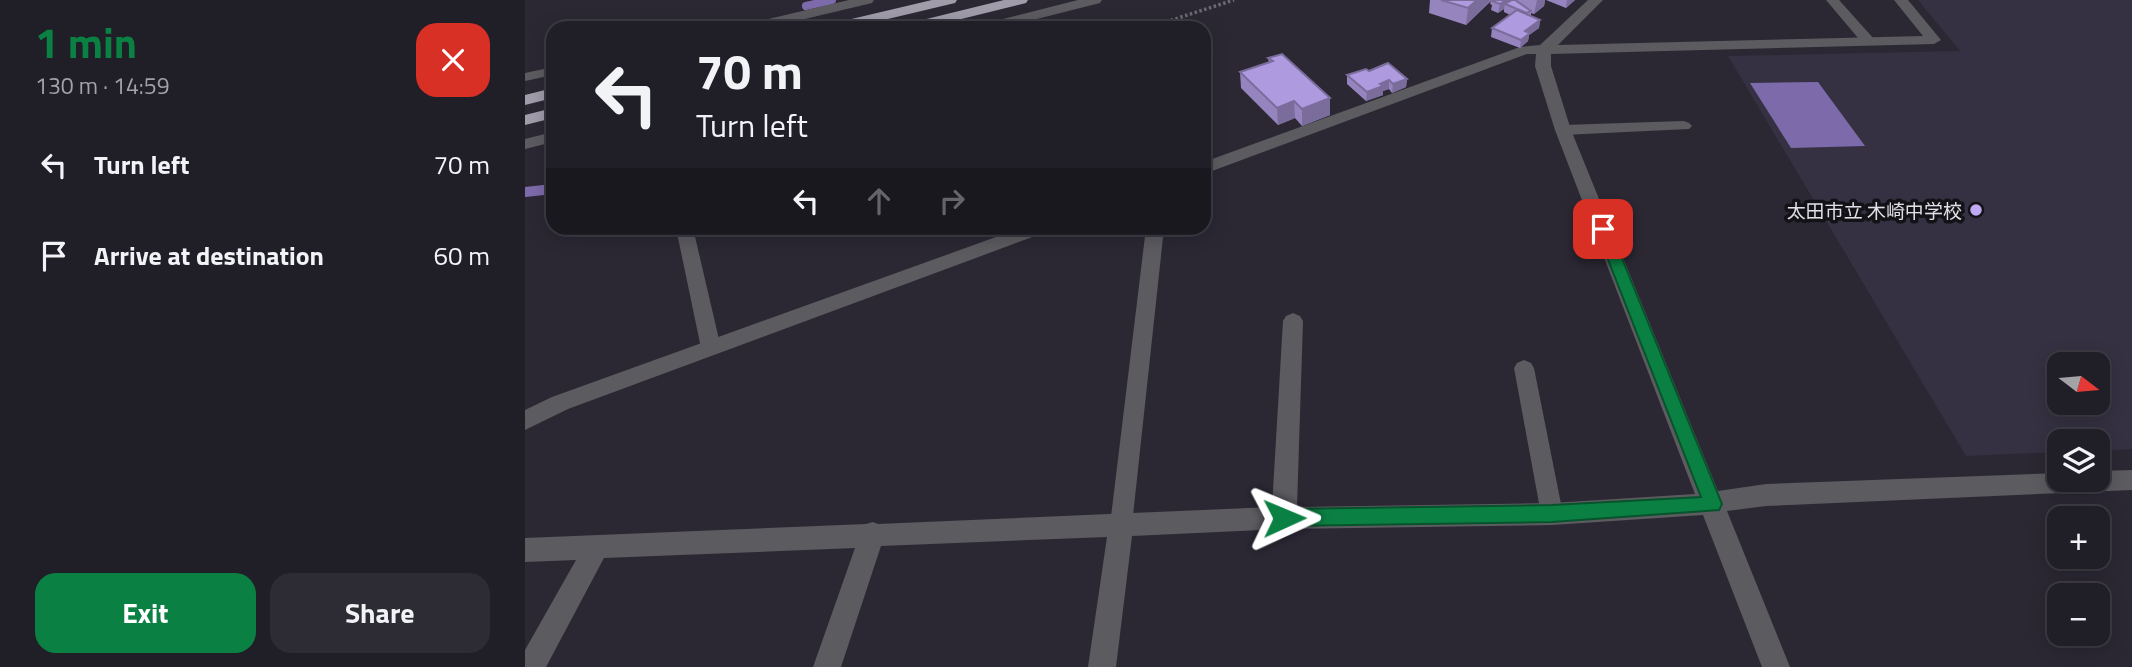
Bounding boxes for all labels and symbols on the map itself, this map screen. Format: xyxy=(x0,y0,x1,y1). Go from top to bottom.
place label: 太田市立 木崎中学校 xyxy=(1787,196,1962,225)
pin xyxy=(1573,199,1633,259)
marker: 太田市立 木崎中学校 xyxy=(1968,202,1984,218)
north arrow xyxy=(2047,352,2111,415)
position arrow xyxy=(1247,481,1321,555)

